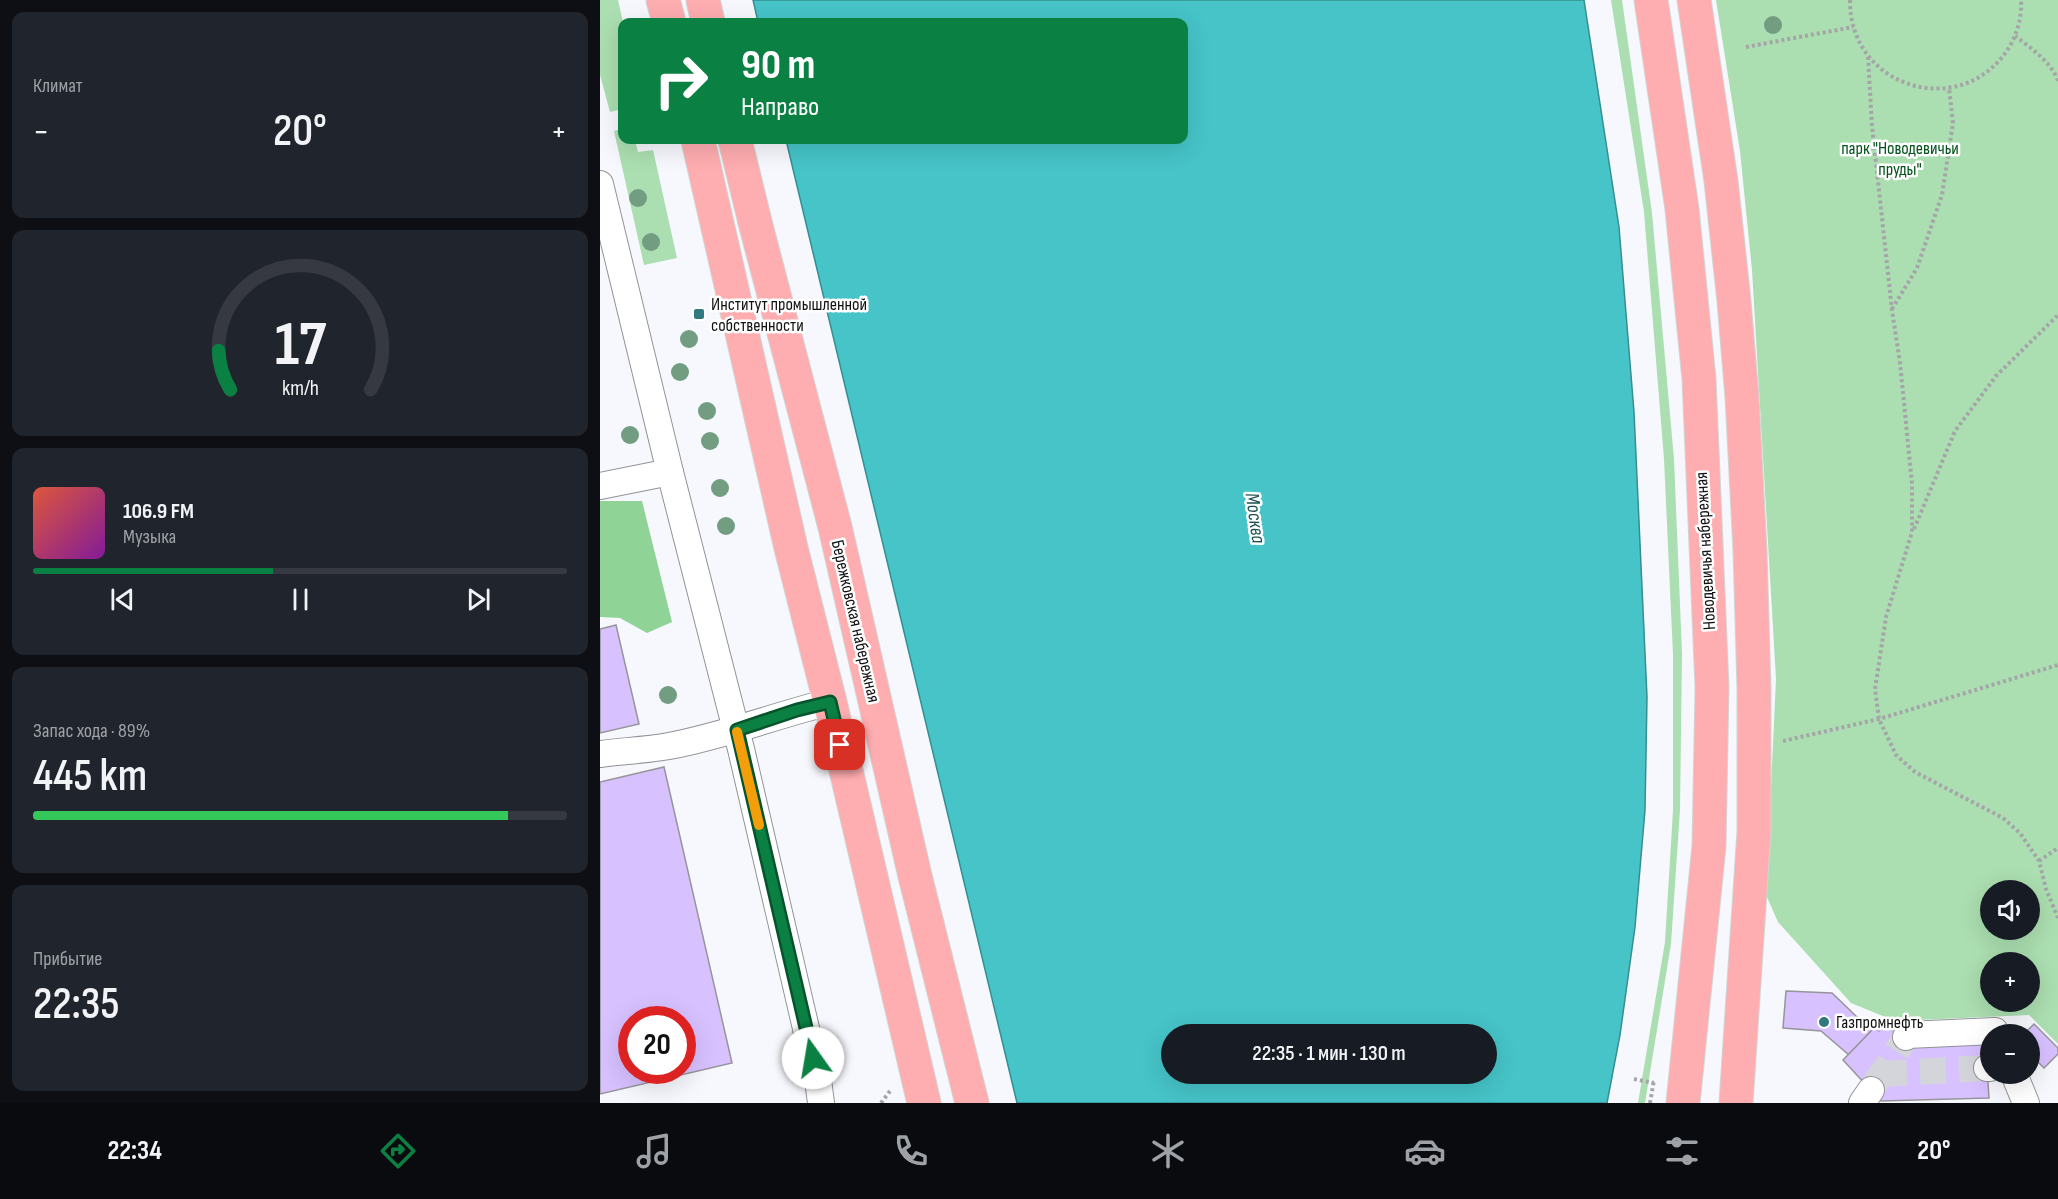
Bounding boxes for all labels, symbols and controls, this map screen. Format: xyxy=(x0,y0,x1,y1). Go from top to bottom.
text: 90 m xyxy=(741,40,815,91)
icon: right xyxy=(642,42,720,120)
text: Климат xyxy=(33,74,83,98)
text: Направо xyxy=(741,91,819,123)
text: 20° xyxy=(273,104,327,159)
text: − xyxy=(33,112,49,152)
text: + xyxy=(551,112,567,152)
park label: парк "Новодевичьи пруды" xyxy=(1841,138,1959,180)
place label: Институт промышленной собственности xyxy=(711,294,867,336)
marker: Институт промышленной собственности xyxy=(692,307,706,321)
text: 17 xyxy=(274,308,326,383)
text: km/h xyxy=(281,377,319,402)
street label: Новодевичья набережная xyxy=(1691,471,1720,631)
water label: Москва xyxy=(1240,491,1270,545)
text: 106.9 FM xyxy=(123,498,194,525)
text: Музыка xyxy=(123,525,176,549)
street label: Бережковская набережная xyxy=(827,538,884,704)
icon: previous xyxy=(106,583,139,616)
icon: pause xyxy=(284,583,317,616)
icon: next xyxy=(462,583,495,616)
text: Запас хода · 89% xyxy=(33,719,150,743)
pin xyxy=(814,719,865,770)
icon: arrive xyxy=(823,728,856,761)
text: 445 km xyxy=(33,749,147,804)
map controls xyxy=(1980,880,2040,1084)
button: sound xyxy=(1980,880,2040,940)
text: Прибытие xyxy=(33,947,102,971)
button: + xyxy=(1980,952,2040,1012)
text: 22:35 xyxy=(33,977,120,1032)
speed limit sign: 20 xyxy=(618,1006,696,1084)
place label: Газпромнефть xyxy=(1836,1012,1924,1033)
marker: Газпромнефть xyxy=(1817,1015,1831,1029)
button: − xyxy=(1980,1024,2040,1084)
position arrow xyxy=(781,1026,845,1090)
text: 22:35 · 1 мин · 130 m xyxy=(1252,1040,1406,1067)
icon: directions xyxy=(377,1130,419,1172)
icon: music xyxy=(633,1130,675,1172)
icon: phone xyxy=(890,1130,932,1172)
icon: climate xyxy=(1147,1130,1189,1172)
icon: car xyxy=(1404,1130,1446,1172)
icon: filters xyxy=(1661,1130,1703,1172)
text: 22:34 xyxy=(107,1135,162,1167)
text: 20° xyxy=(1917,1135,1950,1167)

